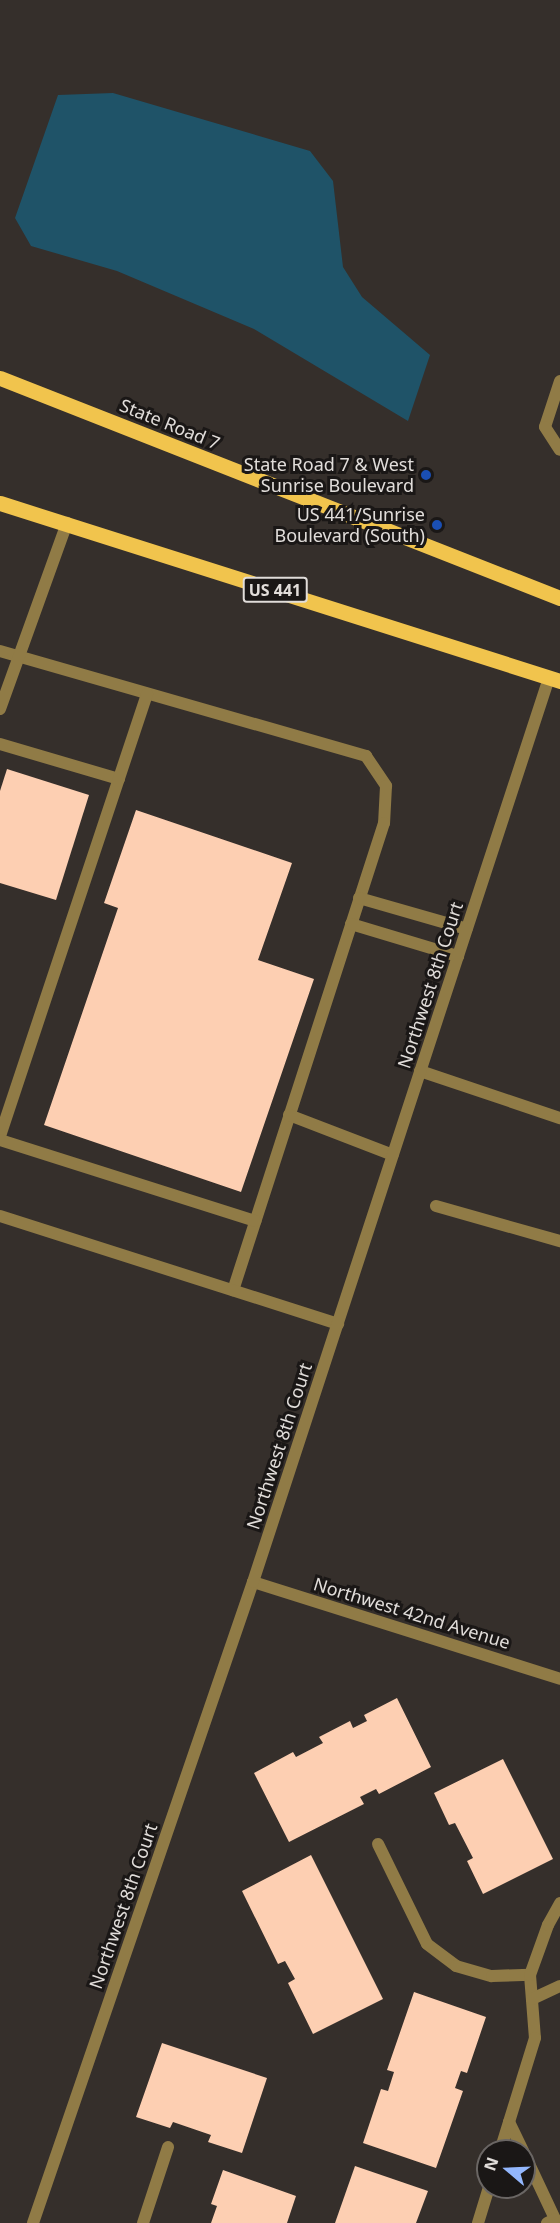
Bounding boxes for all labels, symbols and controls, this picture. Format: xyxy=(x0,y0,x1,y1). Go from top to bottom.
street label: State Road 7 xyxy=(117,394,223,454)
place label: State Road 7 & West Sunrise Boulevard xyxy=(244,454,414,496)
marker: State Road 7 & West Sunrise Boulevard xyxy=(419,468,433,482)
place label: US 441/Sunrise Boulevard (South) xyxy=(274,504,425,546)
marker: US 441/Sunrise Boulevard (South) xyxy=(430,518,444,532)
road number: US 441 xyxy=(242,577,308,603)
street label: Northwest 8th Court xyxy=(393,899,467,1071)
street label: Northwest 8th Court xyxy=(242,1360,316,1532)
street label: Northwest 42nd Avenue xyxy=(311,1573,513,1653)
street label: Northwest 8th Court xyxy=(85,1820,161,1992)
north arrow xyxy=(476,2139,536,2199)
text: N xyxy=(478,2154,503,2174)

